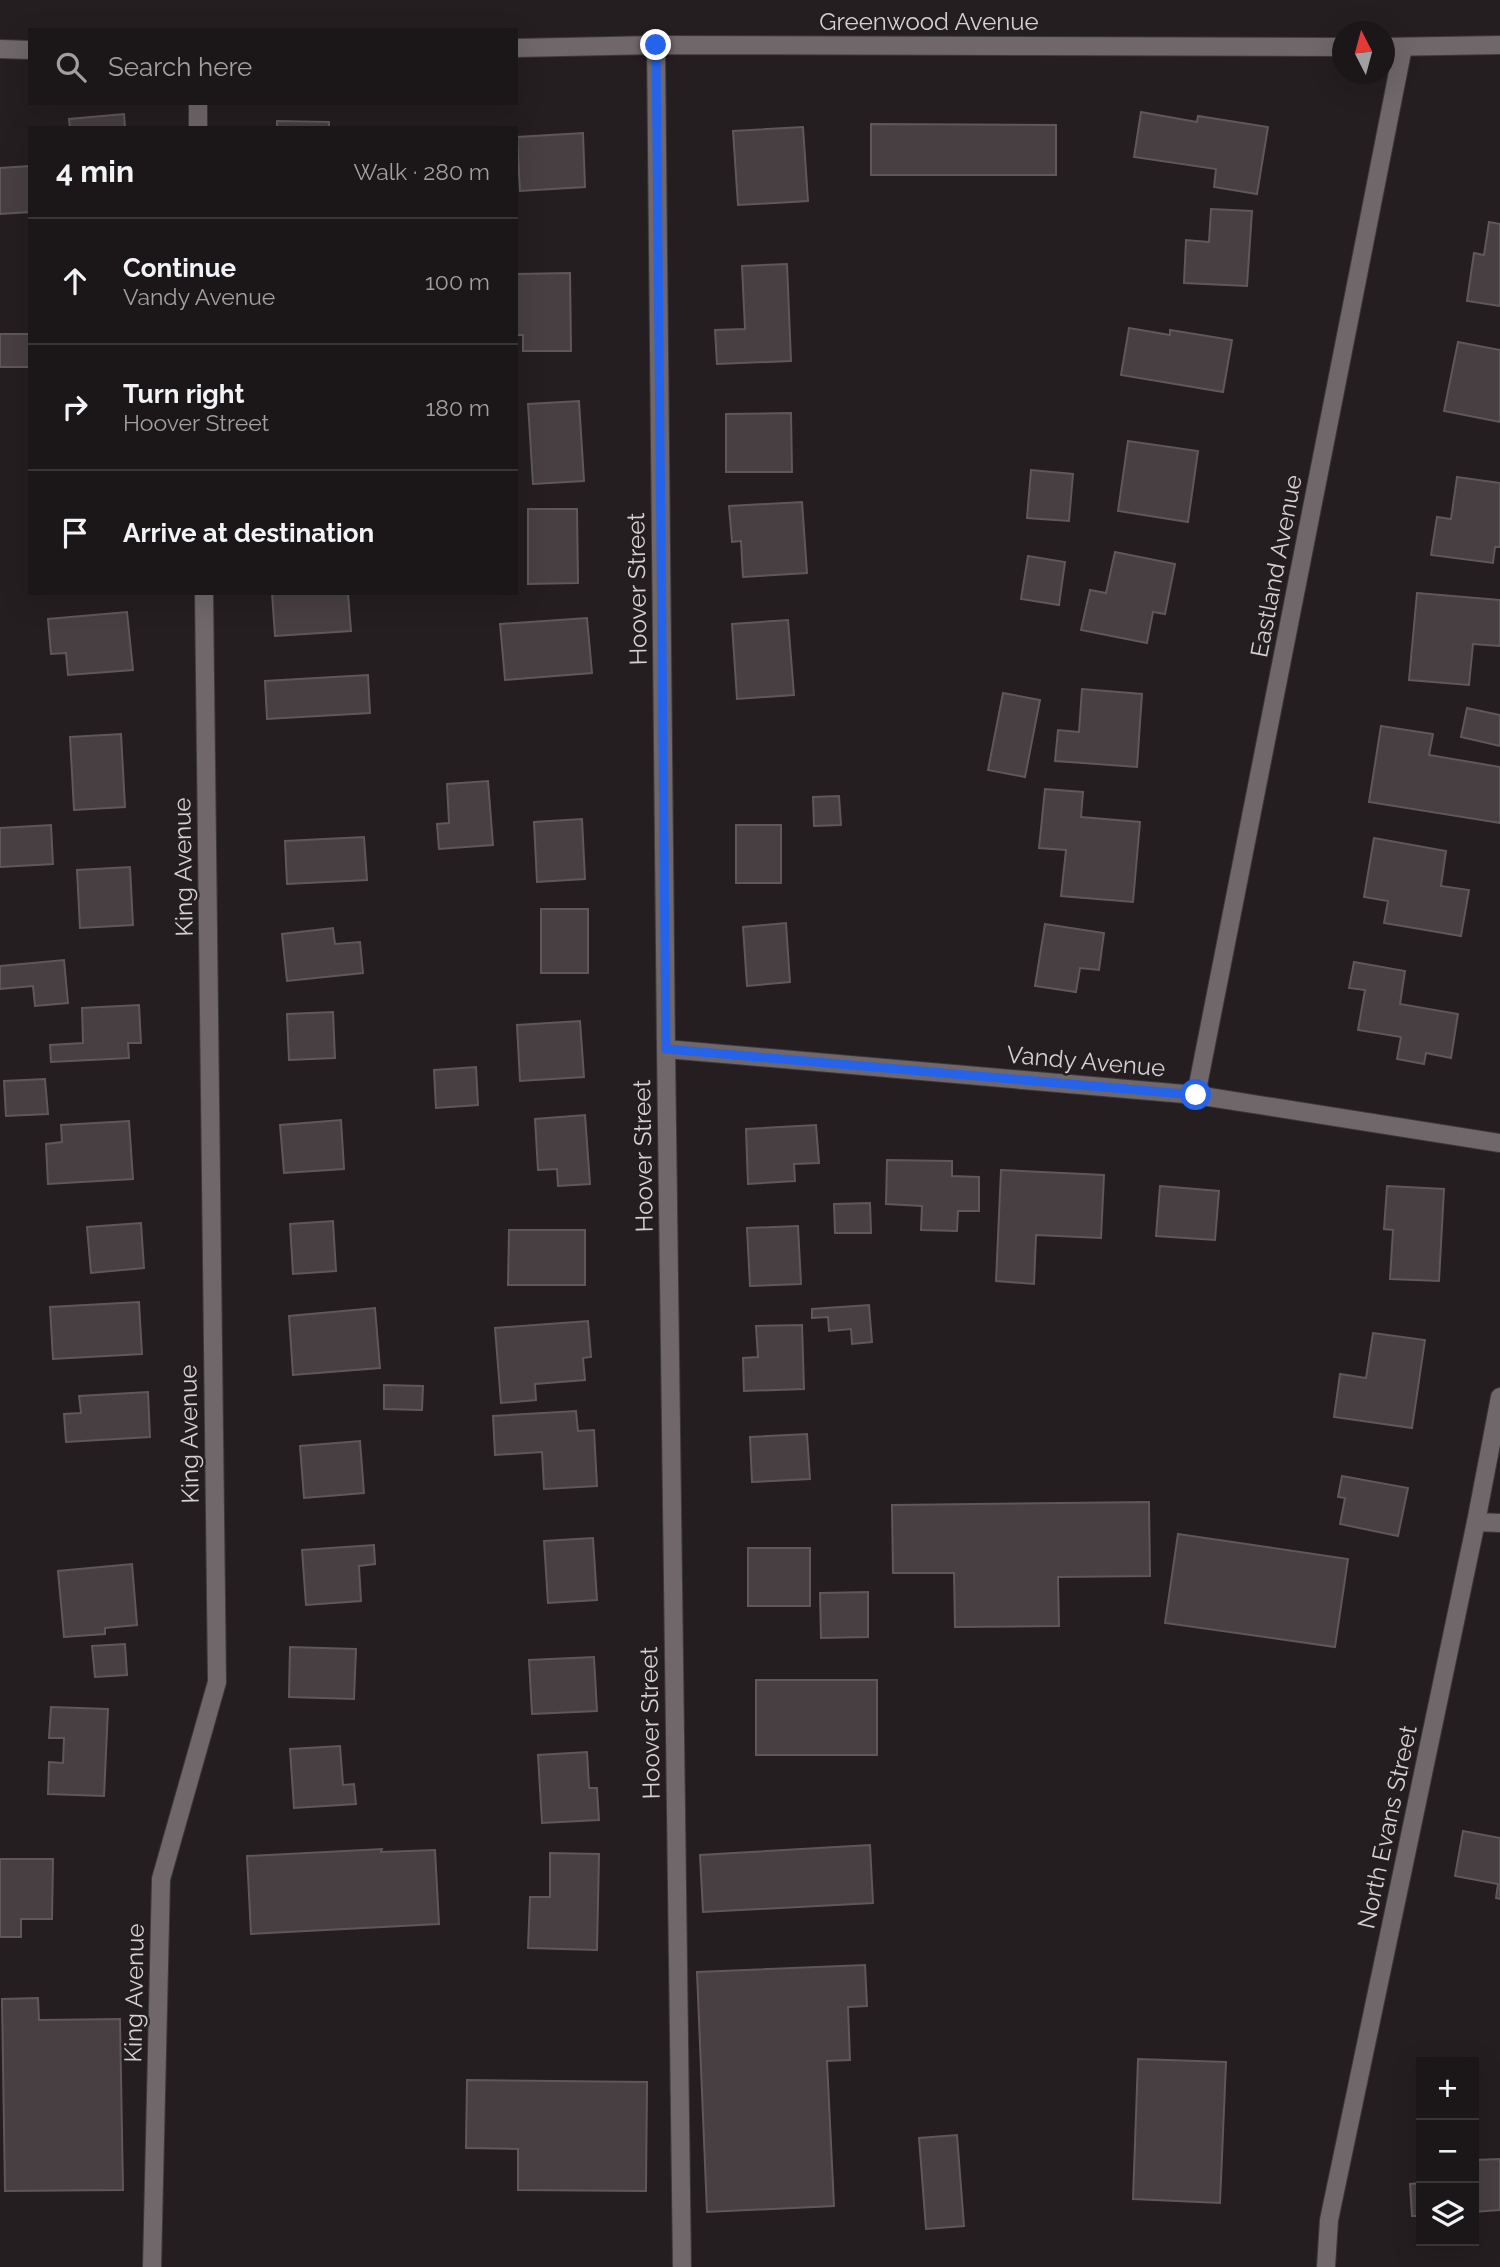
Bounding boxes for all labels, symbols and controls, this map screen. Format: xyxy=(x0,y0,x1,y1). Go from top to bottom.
street label: Greenwood Avenue xyxy=(819,7,1039,36)
north arrow xyxy=(1332,21,1395,84)
search box xyxy=(28,28,518,105)
route end xyxy=(640,29,671,60)
icon: search xyxy=(52,48,90,86)
text: Search here xyxy=(108,52,252,82)
text: 4 min xyxy=(56,154,134,189)
text: Walk · 280 m xyxy=(353,158,490,185)
text: Continue xyxy=(123,253,236,283)
icon: ahead xyxy=(56,262,94,300)
text: 100 m xyxy=(425,268,490,295)
text: Vandy Avenue xyxy=(123,283,275,310)
text: Turn right xyxy=(123,379,244,409)
icon: right xyxy=(56,388,94,426)
text: 180 m xyxy=(425,394,490,421)
text: Hoover Street xyxy=(123,409,269,436)
street label: Eastland Avenue xyxy=(1244,472,1308,660)
street label: Hoover Street xyxy=(621,512,653,666)
icon: arrive xyxy=(56,514,94,552)
text: Arrive at destination xyxy=(123,518,374,548)
street label: King Avenue xyxy=(167,797,199,937)
street label: Vandy Avenue xyxy=(1006,1040,1166,1082)
street label: Hoover Street xyxy=(627,1079,659,1233)
route start xyxy=(1180,1079,1211,1110)
street label: King Avenue xyxy=(173,1364,205,1504)
street label: Hoover Street xyxy=(634,1646,666,1800)
street label: North Evans Street xyxy=(1351,1723,1423,1931)
street label: King Avenue xyxy=(118,1923,150,2063)
map controls xyxy=(1416,2057,1479,2246)
button: + xyxy=(1416,2057,1479,2120)
button: − xyxy=(1416,2120,1479,2183)
button: layers xyxy=(1416,2183,1479,2246)

